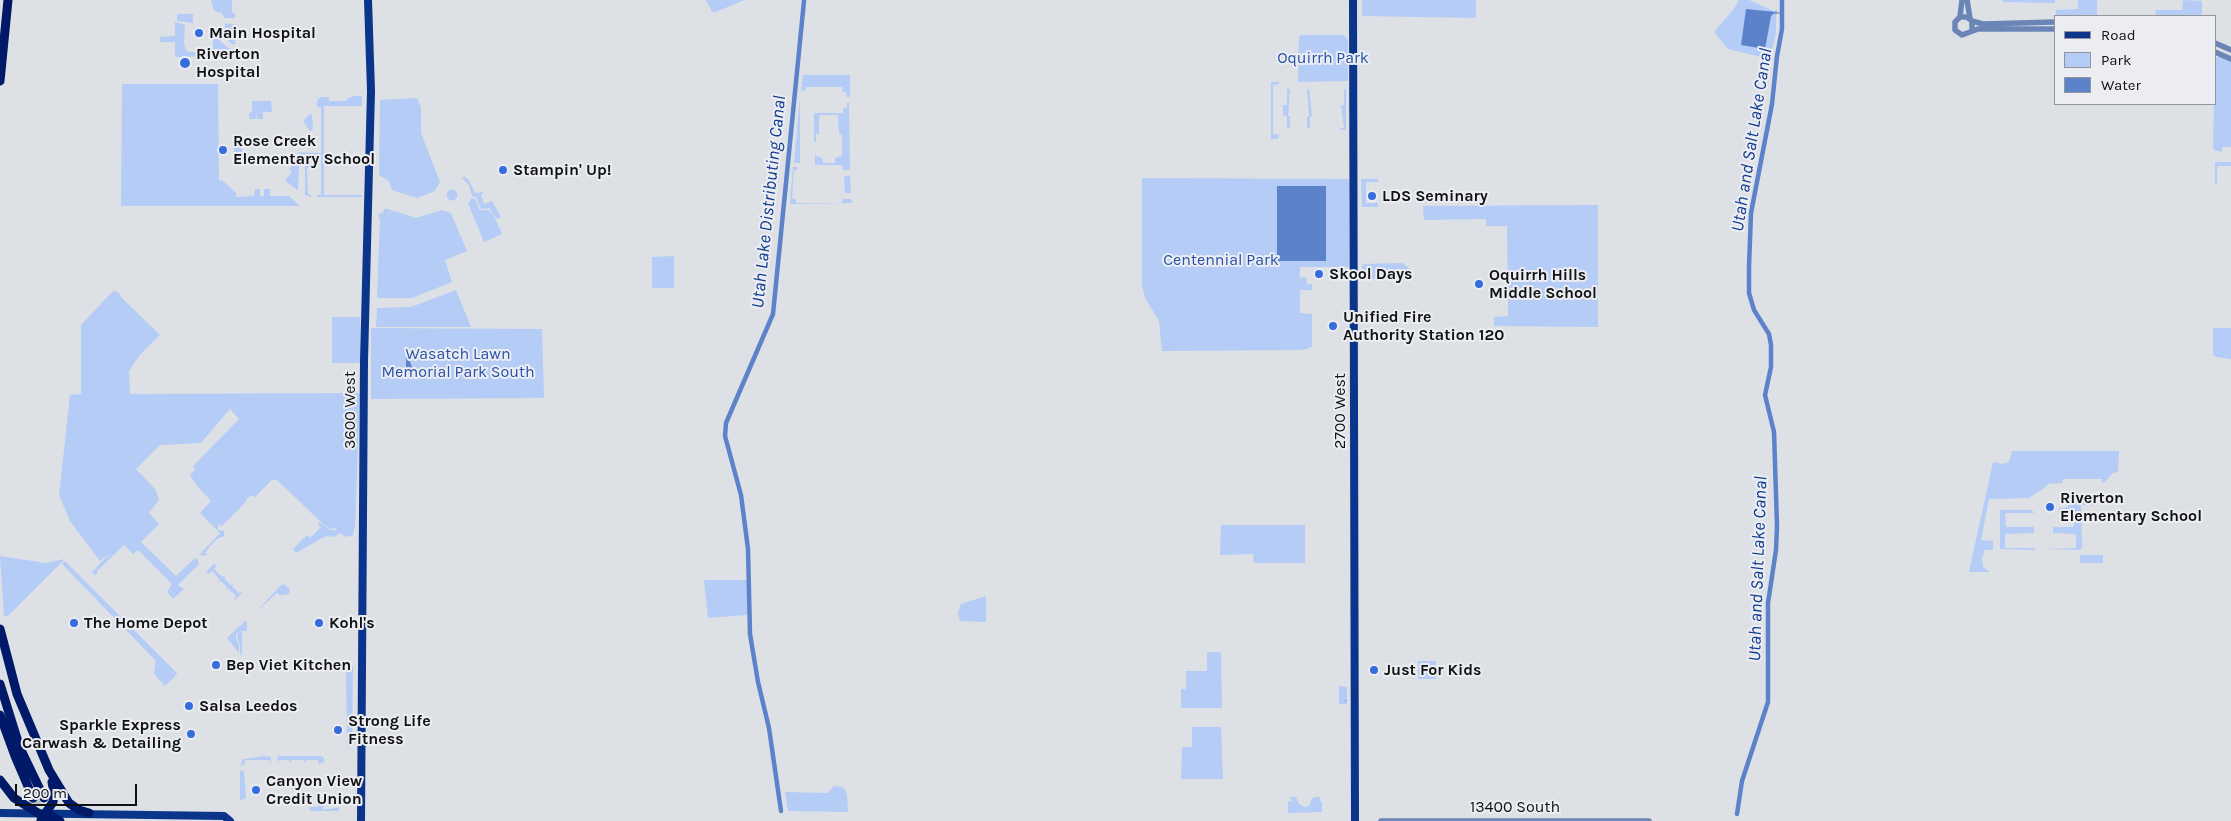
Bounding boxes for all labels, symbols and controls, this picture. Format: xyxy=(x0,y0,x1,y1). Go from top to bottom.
legend xyxy=(2054,15,2216,105)
place label: Main Hospital xyxy=(209,23,316,43)
text: Road xyxy=(2101,26,2136,44)
marker: Main Hospital xyxy=(193,27,205,39)
place label: Riverton Hospital xyxy=(196,44,260,82)
water label: Utah and Salt Lake Canal xyxy=(1727,47,1777,233)
park label: Oquirrh Park xyxy=(1277,48,1369,68)
text: Park xyxy=(2101,51,2131,69)
marker: Riverton Hospital xyxy=(178,56,192,70)
text: Water xyxy=(2101,76,2141,94)
water label: Utah Lake Distributing Canal xyxy=(747,95,791,309)
place label: Rose Creek Elementary School xyxy=(233,131,375,169)
marker: Rose Creek Elementary School xyxy=(217,144,229,156)
place label: Stampin' Up! xyxy=(513,160,611,180)
marker: Stampin' Up! xyxy=(497,164,509,176)
place label: LDS Seminary xyxy=(1382,186,1488,206)
marker: LDS Seminary xyxy=(1366,190,1378,202)
park label: Centennial Park xyxy=(1163,250,1279,270)
place label: Skool Days xyxy=(1329,264,1413,284)
place label: Oquirrh Hills Middle School xyxy=(1489,265,1597,303)
marker: Skool Days xyxy=(1313,268,1325,280)
marker: Oquirrh Hills Middle School xyxy=(1473,278,1485,290)
place label: Unified Fire Authority Station 120 xyxy=(1343,307,1504,345)
marker: Unified Fire Authority Station 120 xyxy=(1327,320,1339,332)
park label: Wasatch Lawn Memorial Park South xyxy=(381,344,535,382)
street label: 3600 West xyxy=(340,371,360,449)
street label: 2700 West xyxy=(1330,373,1350,449)
water label: Utah and Salt Lake Canal xyxy=(1744,476,1772,662)
place label: Riverton Elementary School xyxy=(2060,488,2202,526)
marker: Riverton Elementary School xyxy=(2044,501,2056,513)
place label: The Home Depot xyxy=(84,613,208,633)
place label: Kohl's xyxy=(329,613,375,633)
marker: The Home Depot xyxy=(68,617,80,629)
marker: Kohl's xyxy=(313,617,325,629)
place label: Bep Viet Kitchen xyxy=(226,655,351,675)
marker: Bep Viet Kitchen xyxy=(210,659,222,671)
place label: Just For Kids xyxy=(1384,660,1482,680)
marker: Just For Kids xyxy=(1368,664,1380,676)
place label: Salsa Leedos xyxy=(199,696,297,716)
marker: Salsa Leedos xyxy=(183,700,195,712)
place label: Strong Life Fitness xyxy=(348,711,431,749)
place label: Sparkle Express Carwash & Detailing xyxy=(22,715,181,753)
marker: Strong Life Fitness xyxy=(332,724,344,736)
marker: Sparkle Express Carwash & Detailing xyxy=(185,728,197,740)
place label: Canyon View Credit Union xyxy=(266,771,362,809)
scale bar xyxy=(18,774,140,806)
text: 200 m xyxy=(23,784,67,802)
marker: Canyon View Credit Union xyxy=(250,784,262,796)
street label: 13400 South xyxy=(1470,797,1560,817)

